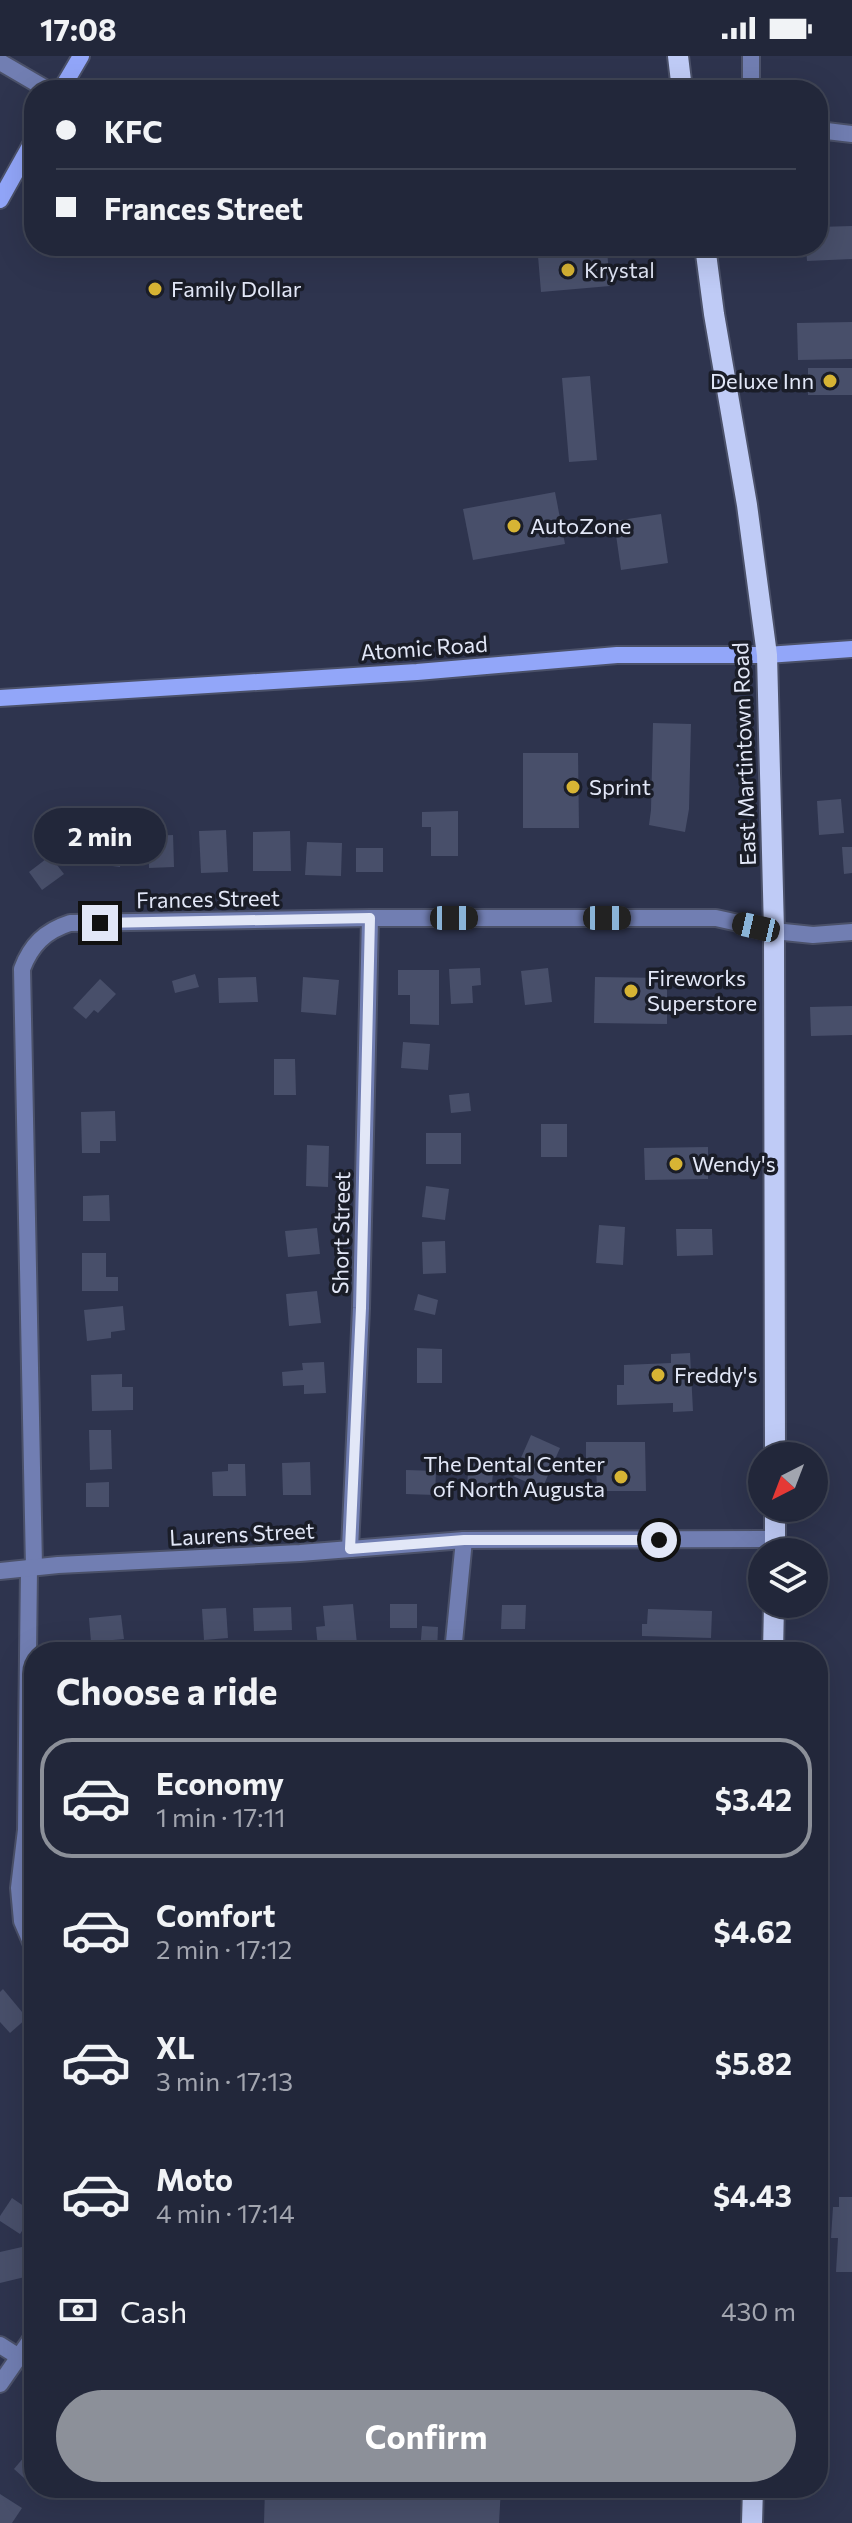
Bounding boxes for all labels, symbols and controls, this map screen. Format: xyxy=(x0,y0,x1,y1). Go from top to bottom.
text: 17:08 xyxy=(40,10,117,47)
text: KFC xyxy=(104,112,163,149)
text: Frances Street xyxy=(104,189,303,226)
place label: Krystal xyxy=(584,256,655,283)
marker: Krystal xyxy=(559,261,577,279)
place label: Family Dollar xyxy=(171,275,302,302)
marker: Family Dollar xyxy=(146,280,164,298)
place label: Deluxe Inn xyxy=(710,367,814,394)
marker: Deluxe Inn xyxy=(821,372,839,390)
place label: AutoZone xyxy=(530,512,631,539)
marker: AutoZone xyxy=(505,517,523,535)
street label: Atomic Road xyxy=(359,630,489,665)
street label: East Martintown Road xyxy=(726,642,761,866)
place label: Sprint xyxy=(589,773,651,800)
marker: Sprint xyxy=(564,778,582,796)
callout: 2 min xyxy=(34,807,166,863)
text: 2 min xyxy=(68,820,132,851)
street label: Frances Street xyxy=(136,884,280,913)
route end xyxy=(82,905,118,941)
car xyxy=(430,906,478,930)
car xyxy=(583,906,631,930)
car xyxy=(730,910,782,944)
place label: Fireworks Superstore xyxy=(647,964,757,1016)
marker: Fireworks Superstore xyxy=(622,982,640,1000)
place label: Wendy's xyxy=(692,1150,776,1177)
marker: Wendy's xyxy=(667,1155,685,1173)
street label: Short Street xyxy=(326,1171,355,1295)
place label: Freddy's xyxy=(674,1361,758,1388)
marker: Freddy's xyxy=(649,1366,667,1384)
north arrow xyxy=(748,1442,828,1522)
map controls xyxy=(748,1442,828,1618)
place label: The Dental Center of North Augusta xyxy=(423,1450,605,1502)
marker: The Dental Center of North Augusta xyxy=(612,1468,630,1486)
street label: Laurens Street xyxy=(169,1516,315,1551)
route start xyxy=(641,1522,677,1558)
button: layers xyxy=(748,1538,828,1618)
text: Choose a ride xyxy=(56,1668,277,1712)
icon: car xyxy=(60,1762,132,1834)
text: Economy xyxy=(156,1764,284,1801)
text: $3.42 xyxy=(715,1780,792,1817)
text: 1 min · 17:11 xyxy=(156,1801,286,1832)
icon: car xyxy=(60,1894,132,1966)
text: Comfort xyxy=(156,1896,275,1933)
text: $4.62 xyxy=(714,1912,792,1949)
text: 2 min · 17:12 xyxy=(156,1933,292,1964)
icon: car xyxy=(60,2026,132,2098)
text: XL xyxy=(156,2028,195,2065)
text: $5.82 xyxy=(715,2044,792,2081)
text: 3 min · 17:13 xyxy=(156,2065,293,2096)
icon: car xyxy=(60,2158,132,2230)
text: Moto xyxy=(156,2160,233,2197)
text: $4.43 xyxy=(713,2176,792,2213)
text: 4 min · 17:14 xyxy=(156,2197,295,2228)
icon: cash xyxy=(56,2288,100,2332)
text: Cash xyxy=(120,2292,187,2329)
text: 430 m xyxy=(721,2295,796,2326)
button: Confirm xyxy=(56,2390,796,2482)

